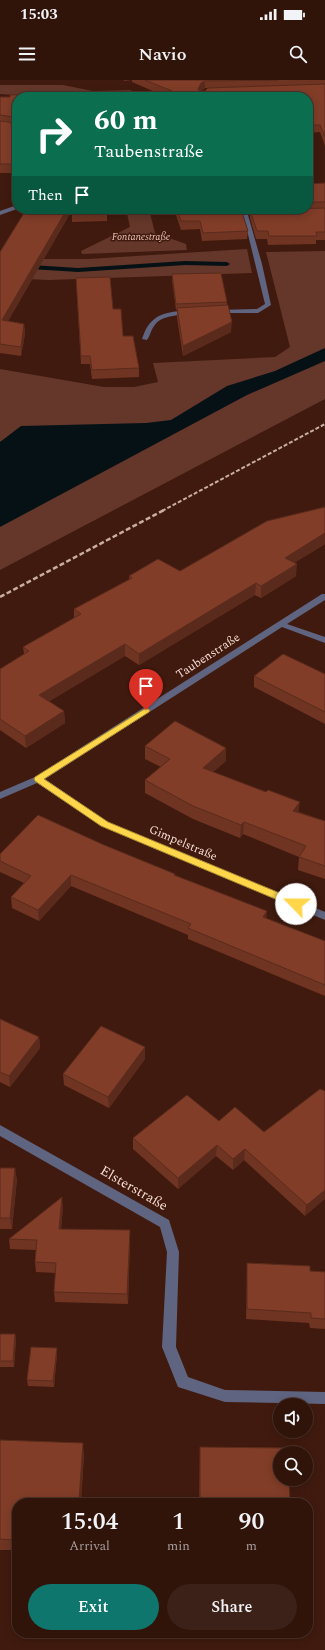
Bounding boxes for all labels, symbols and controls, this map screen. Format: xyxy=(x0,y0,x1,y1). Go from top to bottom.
text: 15:03 xyxy=(20,3,58,26)
text: Navio xyxy=(139,41,186,68)
icon: menu xyxy=(16,43,38,65)
icon: search xyxy=(287,43,309,65)
text: 60 m xyxy=(94,99,158,142)
icon: right xyxy=(28,108,80,160)
text: Taubenstraße xyxy=(94,138,204,165)
text: Then xyxy=(28,184,63,207)
icon: arrive xyxy=(71,184,93,206)
park label: Fontanestraße xyxy=(112,229,171,245)
street label: Taubenstraße xyxy=(172,628,244,684)
pin xyxy=(129,669,163,710)
icon: arrive xyxy=(135,675,157,697)
street label: Gimpelstraße xyxy=(146,820,220,866)
position arrow xyxy=(275,883,317,925)
street label: Elsterstraße xyxy=(96,1160,172,1216)
map controls xyxy=(273,1398,313,1486)
button: sound xyxy=(273,1398,313,1438)
button: search xyxy=(273,1446,313,1486)
text: 15:04 xyxy=(61,1504,118,1540)
text: 1 xyxy=(172,1504,185,1540)
text: 90 xyxy=(239,1504,264,1540)
text: Arrival xyxy=(69,1536,110,1556)
text: min xyxy=(167,1536,190,1556)
text: m xyxy=(246,1536,257,1556)
button: Exit xyxy=(28,1584,159,1630)
button: Share xyxy=(167,1584,297,1630)

